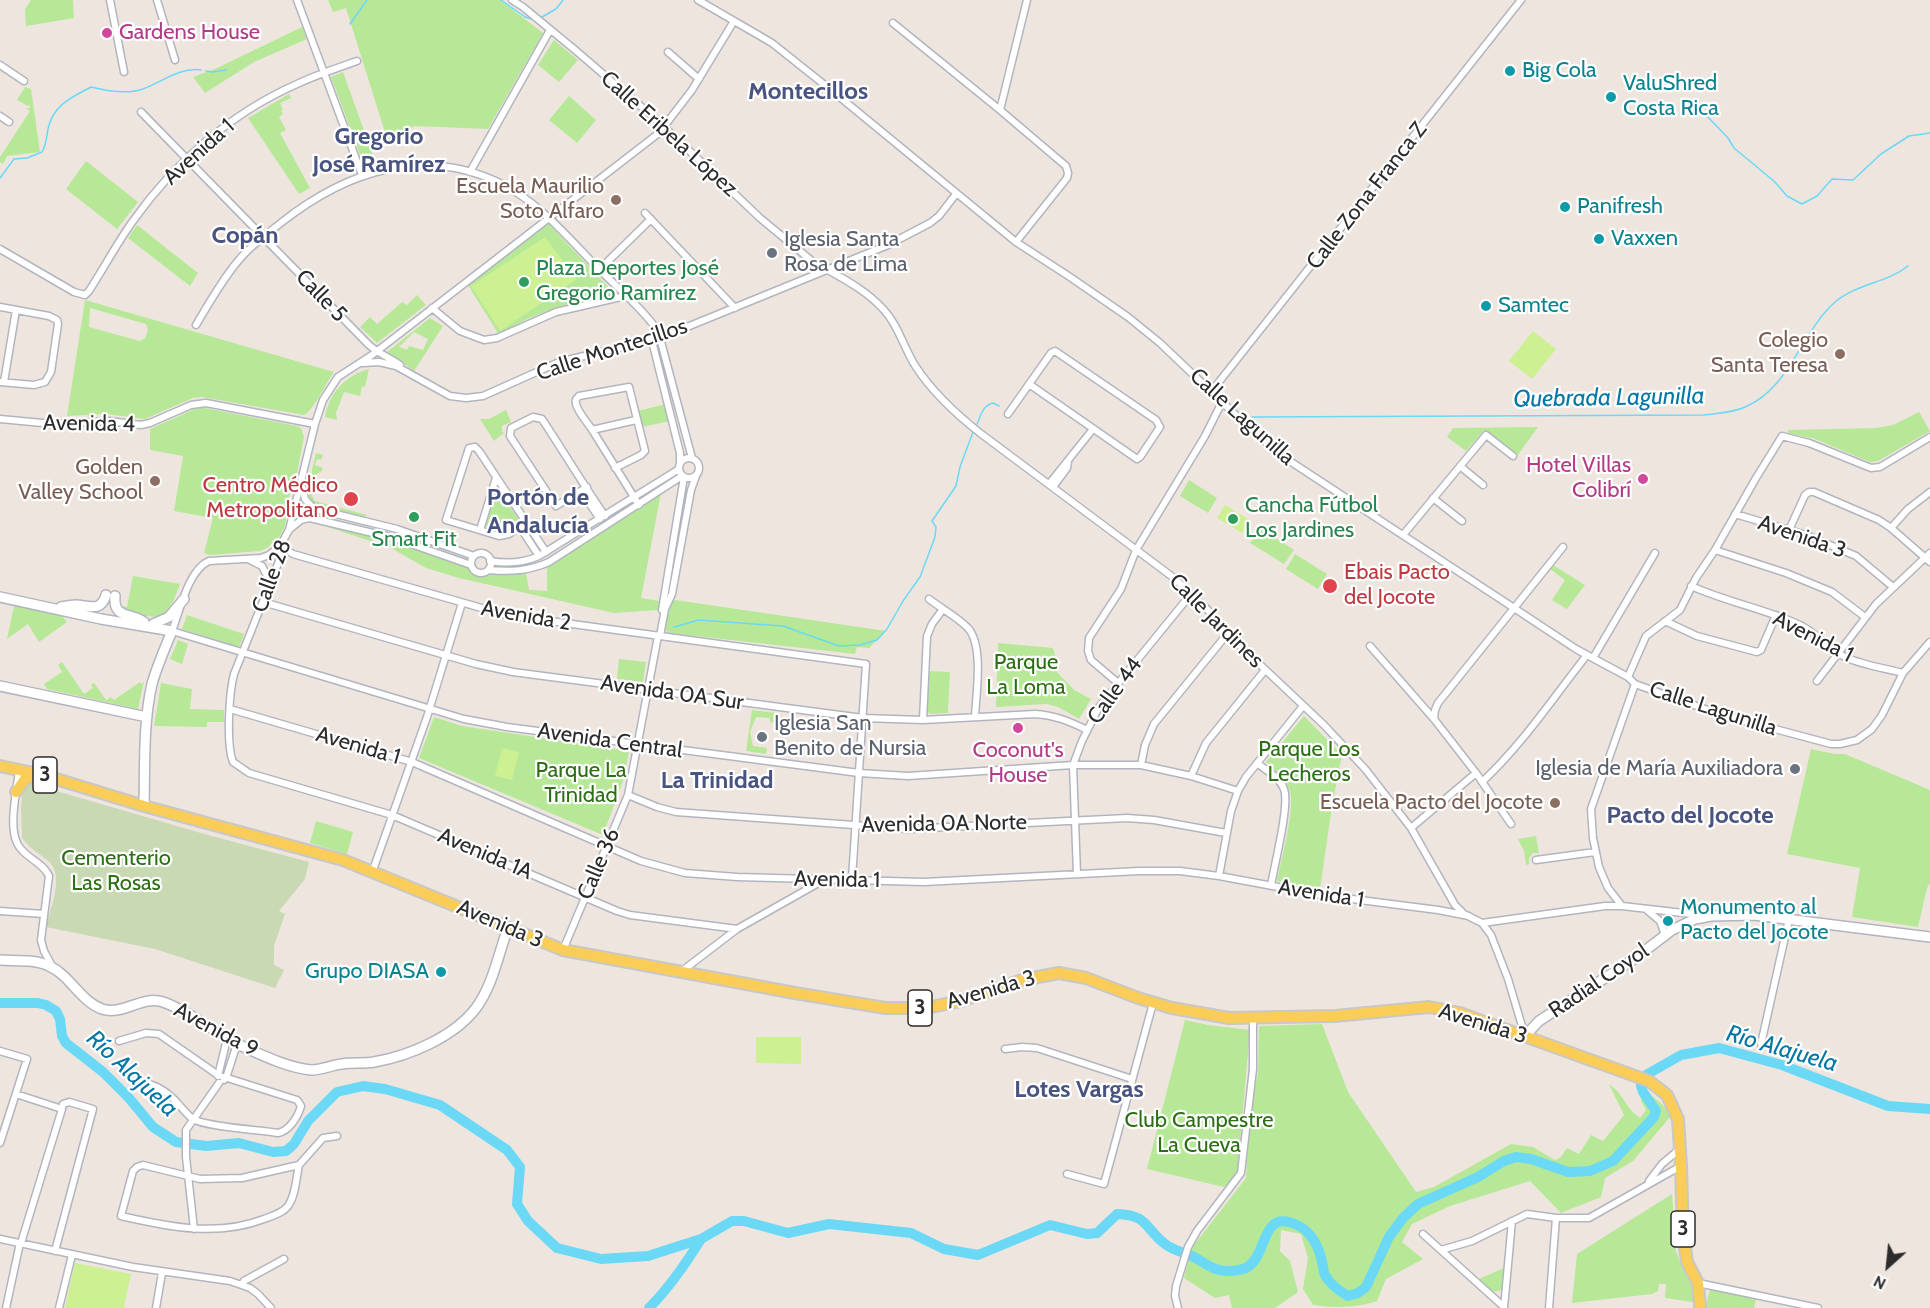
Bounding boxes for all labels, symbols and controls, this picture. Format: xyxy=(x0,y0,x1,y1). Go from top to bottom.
place label: Gardens House xyxy=(119,20,260,46)
marker: Gardens House xyxy=(100,26,114,40)
place label: Big Cola xyxy=(1522,58,1597,84)
marker: Big Cola xyxy=(1503,64,1517,78)
street label: Calle Eribela López xyxy=(595,66,743,202)
place label: ValuShred Costa Rica xyxy=(1623,71,1719,122)
district label: Montecillos xyxy=(748,78,868,106)
marker: ValuShred Costa Rica xyxy=(1604,90,1618,104)
street label: Avenida 1 xyxy=(158,113,240,191)
street label: Calle Zona Franca Z xyxy=(1301,117,1433,275)
district label: Gregorio José Ramírez xyxy=(313,123,445,179)
place label: Escuela Maurilio Soto Alfaro xyxy=(456,174,604,226)
marker: Escuela Maurilio Soto Alfaro xyxy=(609,193,623,207)
place label: Panifresh xyxy=(1577,194,1663,220)
marker: Panifresh xyxy=(1558,200,1572,214)
district label: Copán xyxy=(212,222,278,250)
place label: Vaxxen xyxy=(1611,226,1678,252)
place label: Iglesia Santa Rosa de Lima xyxy=(784,227,908,278)
marker: Vaxxen xyxy=(1592,232,1606,246)
marker: Iglesia Santa Rosa de Lima xyxy=(765,246,779,260)
place label: Plaza Deportes José Gregorio Ramírez xyxy=(536,256,719,308)
street label: Calle 5 xyxy=(290,264,352,328)
marker: Plaza Deportes José Gregorio Ramírez xyxy=(517,275,531,289)
place label: Samtec xyxy=(1498,293,1569,319)
marker: Samtec xyxy=(1479,299,1493,313)
street label: Calle Montecillos xyxy=(533,313,691,387)
place label: Colegio Santa Teresa xyxy=(1711,328,1828,380)
marker: Colegio Santa Teresa xyxy=(1833,347,1847,361)
street label: Calle Lagunilla xyxy=(1184,363,1300,471)
water label: Quebrada Lagunilla xyxy=(1513,382,1705,414)
street label: Avenida 4 xyxy=(43,410,135,438)
place label: Hotel Villas Colibrí xyxy=(1526,453,1631,505)
place label: Golden Valley School xyxy=(18,455,143,506)
marker: Hotel Villas Colibrí xyxy=(1636,472,1650,486)
place label: Centro Médico Metropolitano xyxy=(203,473,338,524)
marker: Golden Valley School xyxy=(148,474,162,488)
district label: Portón de Andalucía xyxy=(487,484,589,540)
marker: Centro Médico Metropolitano xyxy=(342,490,360,508)
place label: Cancha Fútbol Los Jardines xyxy=(1245,493,1378,544)
marker: Smart Fit xyxy=(407,510,421,524)
street label: Avenida 3 xyxy=(1755,510,1849,564)
marker: Cancha Fútbol Los Jardines xyxy=(1226,512,1240,526)
place label: Smart Fit xyxy=(371,527,457,553)
street label: Calle 28 xyxy=(247,536,297,616)
place label: Ebais Pacto del Jocote xyxy=(1344,560,1450,612)
street label: Calle Jardines xyxy=(1163,568,1269,674)
marker: Ebais Pacto del Jocote xyxy=(1321,577,1339,595)
street label: Avenida 2 xyxy=(479,595,573,637)
street label: Avenida 1 xyxy=(1768,606,1858,668)
park label: Parque La Loma xyxy=(986,650,1066,702)
street label: Calle 44 xyxy=(1082,652,1148,730)
street label: Avenida 0A Sur xyxy=(599,670,745,716)
street label: Calle Lagunilla xyxy=(1646,676,1780,742)
place label: Iglesia San Benito de Nursia xyxy=(774,711,926,762)
street label: Avenida Central xyxy=(536,718,684,764)
street label: Avenida 1 xyxy=(313,721,403,771)
marker: Coconut's House xyxy=(1011,721,1025,735)
marker: Iglesia San Benito de Nursia xyxy=(755,730,769,744)
park label: Parque Los Lecheros xyxy=(1258,737,1360,788)
place label: Coconut's House xyxy=(972,738,1064,790)
place label: Iglesia de María Auxiliadora xyxy=(1535,756,1783,782)
road number: 3 xyxy=(33,757,57,793)
park label: Parque La Trinidad xyxy=(535,758,627,810)
marker: Iglesia de María Auxiliadora xyxy=(1788,762,1802,776)
district label: La Trinidad xyxy=(661,767,773,795)
place label: Escuela Pacto del Jocote xyxy=(1320,790,1543,816)
marker: Escuela Pacto del Jocote xyxy=(1548,796,1562,810)
district label: Pacto del Jocote xyxy=(1606,802,1774,830)
street label: Avenida 0A Norte xyxy=(861,809,1027,839)
street label: Avenida 1A xyxy=(434,822,536,886)
street label: Calle 36 xyxy=(572,824,626,904)
park label: Cementerio Las Rosas xyxy=(61,846,171,897)
street label: Avenida 1 xyxy=(794,866,880,894)
street label: Avenida 1 xyxy=(1276,874,1366,914)
street label: Avenida 3 xyxy=(453,894,547,954)
place label: Monumento al Pacto del Jocote xyxy=(1680,895,1829,946)
marker: Monumento al Pacto del Jocote xyxy=(1661,914,1675,928)
street label: Radial Coyol xyxy=(1544,938,1654,1024)
place label: Grupo DIASA xyxy=(305,959,429,985)
marker: Grupo DIASA xyxy=(434,965,448,979)
street label: Avenida 3 xyxy=(944,965,1038,1015)
road number: 3 xyxy=(908,990,932,1026)
street label: Avenida 9 xyxy=(169,997,263,1063)
street label: Avenida 3 xyxy=(1436,998,1530,1050)
water label: Río Alajuela xyxy=(1723,1019,1841,1079)
water label: Río Alajuela xyxy=(80,1024,184,1124)
district label: Lotes Vargas xyxy=(1014,1076,1144,1104)
park label: Club Campestre La Cueva xyxy=(1125,1108,1273,1160)
road number: 3 xyxy=(1671,1211,1695,1247)
north arrow xyxy=(1858,1236,1918,1296)
text: N xyxy=(1870,1271,1889,1294)

